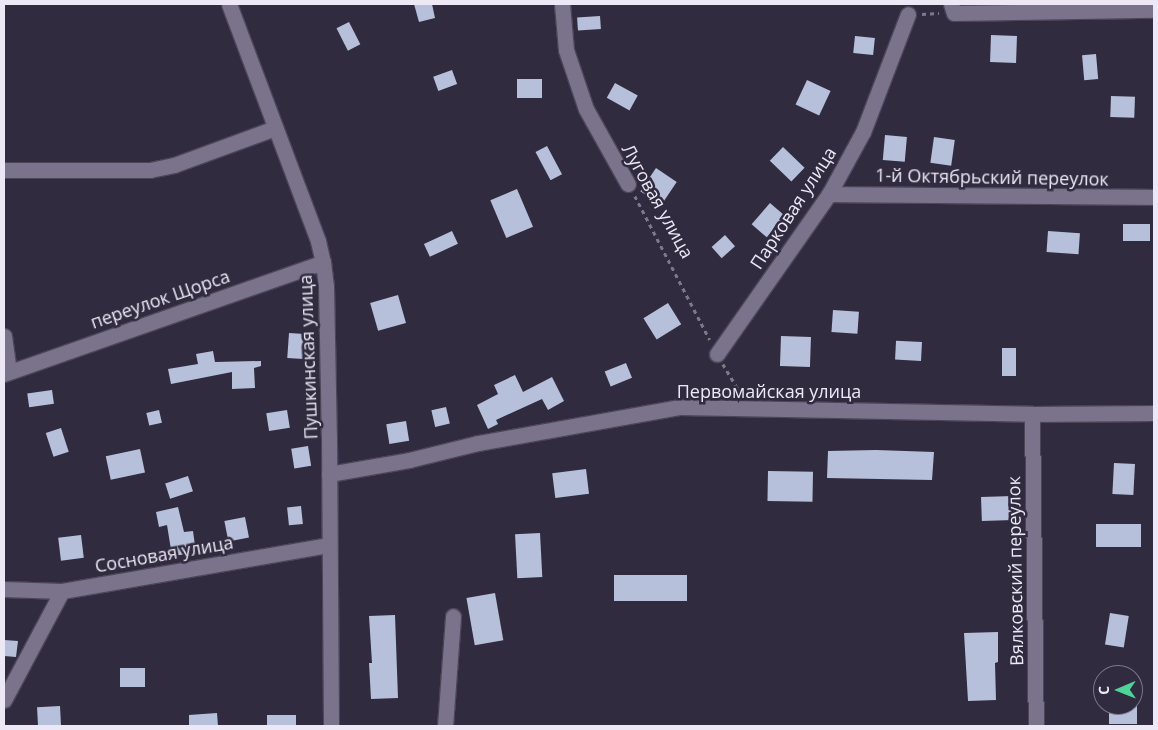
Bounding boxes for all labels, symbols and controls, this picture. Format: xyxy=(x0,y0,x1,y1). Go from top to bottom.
street label: Луговая улица xyxy=(618,140,698,262)
street label: Парковая улица xyxy=(745,143,841,273)
street label: 1-й Октябрьский переулок xyxy=(875,164,1109,190)
street label: переулок Щорса xyxy=(88,265,232,333)
street label: Пушкинская улица xyxy=(294,274,322,440)
street label: Первомайская улица xyxy=(677,380,861,402)
street label: Вялковский переулок xyxy=(1003,476,1027,666)
street label: Сосновая улица xyxy=(93,531,235,577)
north arrow xyxy=(1093,665,1143,715)
text: С xyxy=(1094,686,1113,695)

